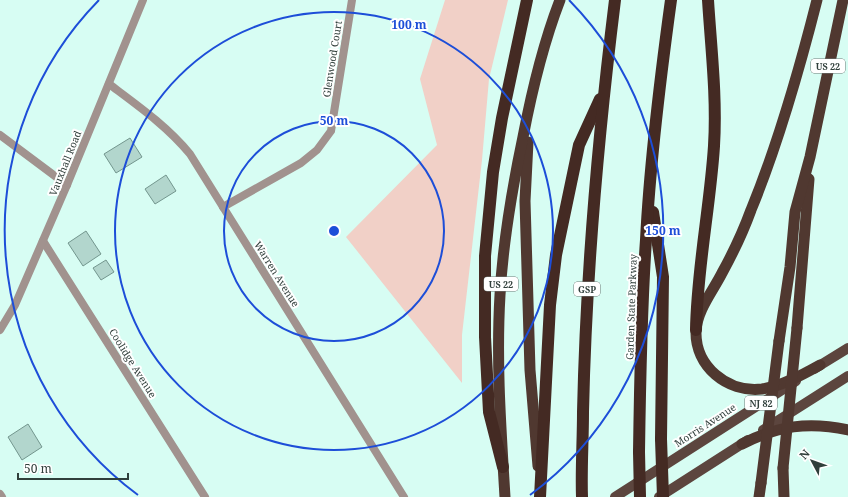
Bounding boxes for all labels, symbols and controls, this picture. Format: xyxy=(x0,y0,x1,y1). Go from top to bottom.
text: 100 m xyxy=(391,16,427,33)
street label: Glenwood Court xyxy=(319,19,345,98)
road number: US 22 xyxy=(811,59,845,73)
text: 50 m xyxy=(320,112,348,129)
street label: Vauxhall Road xyxy=(46,128,84,198)
text: 150 m xyxy=(645,222,681,239)
centre of rings xyxy=(327,224,341,238)
street label: Warren Avenue xyxy=(251,239,303,309)
street label: Garden State Parkway xyxy=(622,253,640,360)
road number: US 22 xyxy=(484,277,518,291)
road number: GSP xyxy=(574,282,600,296)
street label: Coolidge Avenue xyxy=(106,326,160,400)
road number: NJ 82 xyxy=(745,396,777,410)
street label: Morris Avenue xyxy=(672,400,738,450)
north arrow xyxy=(792,441,832,481)
text: N xyxy=(796,446,813,462)
scale bar xyxy=(18,455,128,481)
text: 50 m xyxy=(24,460,52,477)

